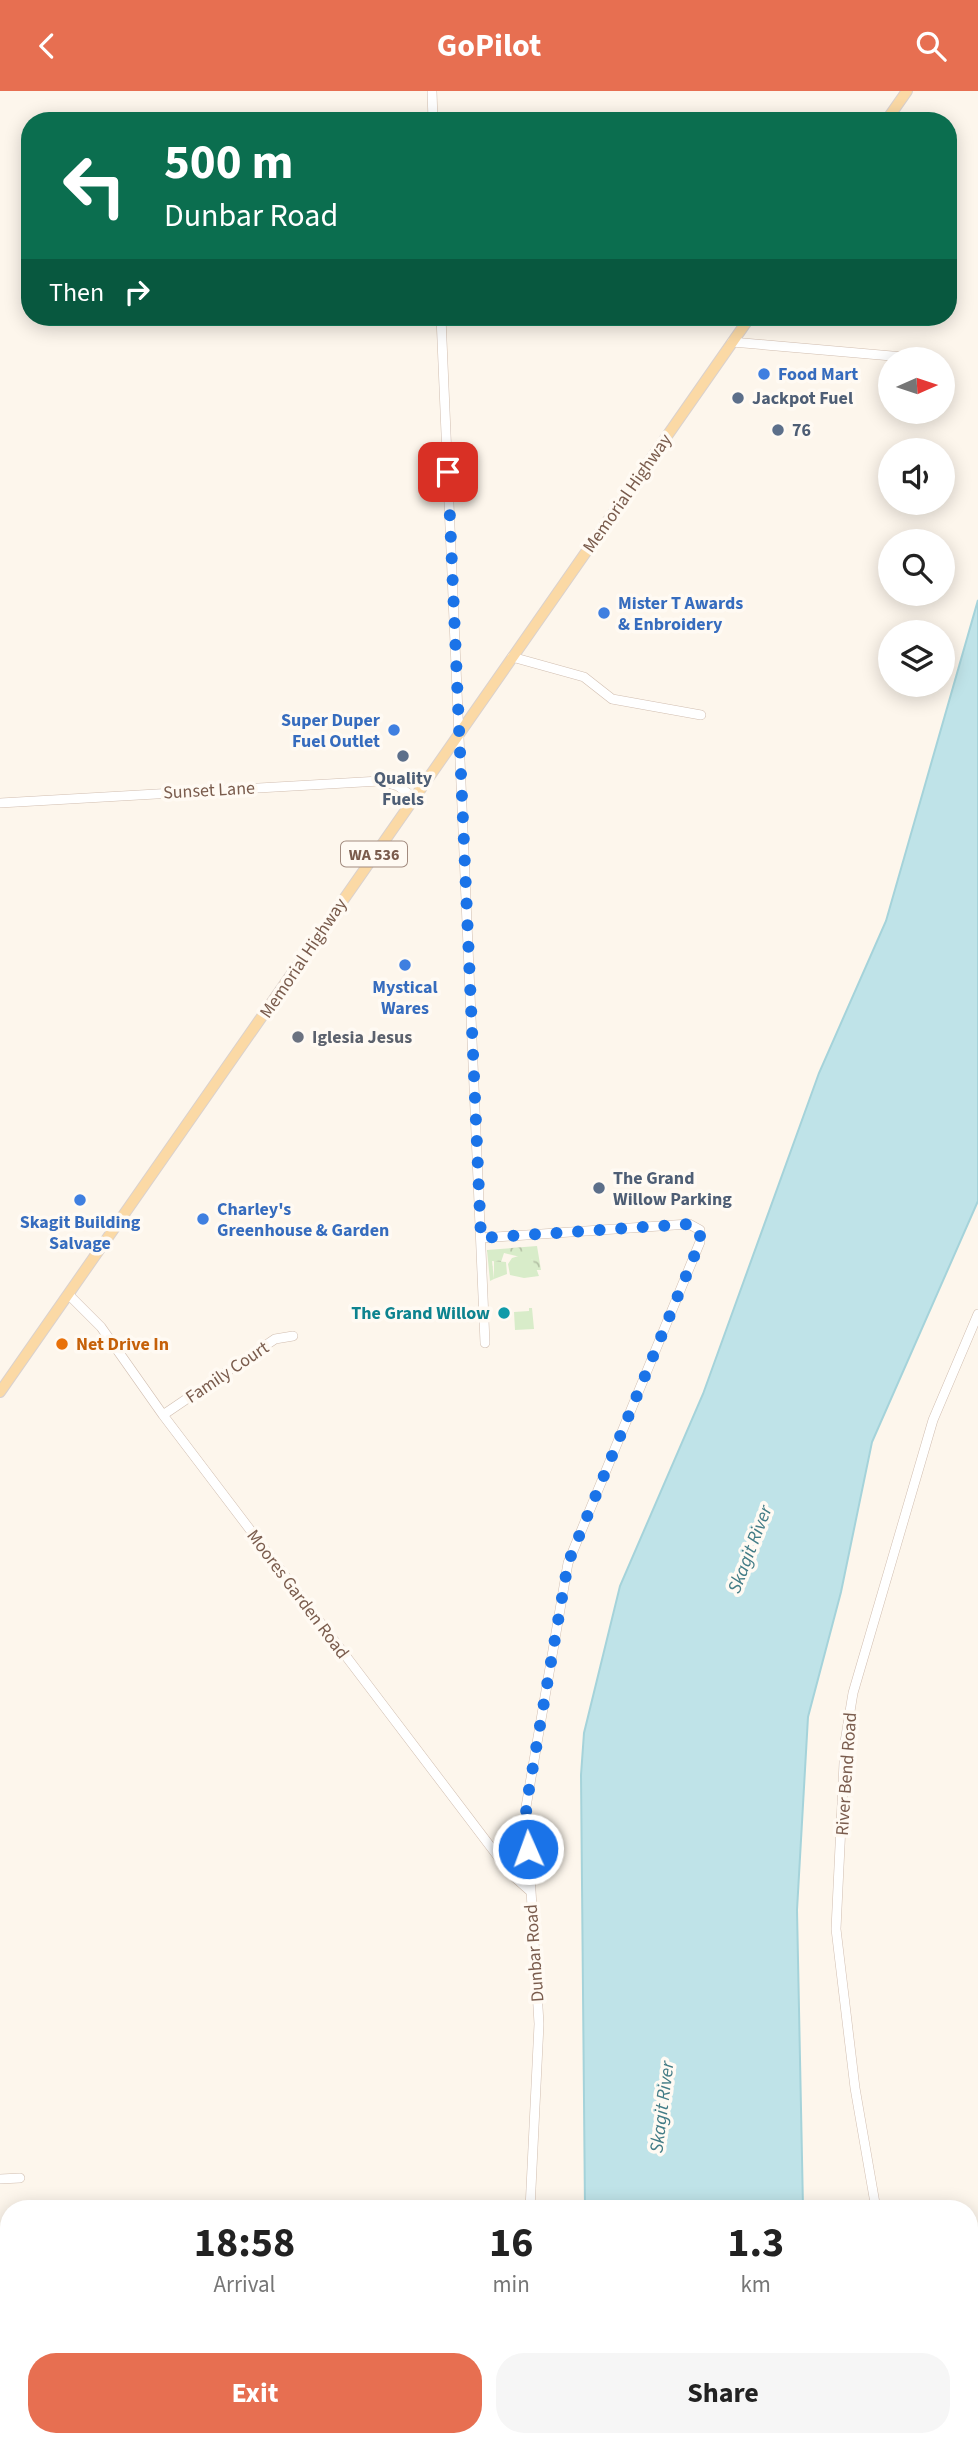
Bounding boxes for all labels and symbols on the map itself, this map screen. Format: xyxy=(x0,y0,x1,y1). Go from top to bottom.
north arrow xyxy=(878,347,956,423)
place label: Food Mart xyxy=(778,362,858,387)
marker: Food Mart xyxy=(756,366,772,382)
place label: Jackpot Fuel xyxy=(752,386,853,411)
marker: Jackpot Fuel xyxy=(730,390,746,406)
place label: 76 xyxy=(792,418,811,443)
marker: 76 xyxy=(770,422,786,438)
street label: Memorial Highway xyxy=(577,428,678,558)
pin xyxy=(418,442,478,502)
place label: Mister T Awards & Enbroidery xyxy=(618,591,743,637)
marker: Mister T Awards & Enbroidery xyxy=(596,605,612,621)
place label: Super Duper Fuel Outlet xyxy=(281,708,381,754)
marker: Super Duper Fuel Outlet xyxy=(386,722,402,738)
marker: Quality Fuels xyxy=(395,748,411,764)
place label: Quality Fuels xyxy=(374,766,433,812)
street label: Sunset Lane xyxy=(163,776,256,805)
road number: WA 536 xyxy=(341,841,407,867)
street label: Memorial Highway xyxy=(254,893,353,1023)
marker: Mystical Wares xyxy=(397,957,413,973)
place label: Mystical Wares xyxy=(372,975,438,1021)
place label: Iglesia Jesus xyxy=(312,1025,412,1050)
marker: Iglesia Jesus xyxy=(290,1029,306,1045)
place label: The Grand Willow Parking xyxy=(613,1166,732,1212)
marker: The Grand Willow Parking xyxy=(591,1180,607,1196)
marker: Skagit Building Salvage xyxy=(72,1192,88,1208)
place label: Charley's Greenhouse & Garden xyxy=(217,1197,389,1243)
place label: Skagit Building Salvage xyxy=(20,1210,141,1256)
marker: Charley's Greenhouse & Garden xyxy=(195,1211,211,1227)
place label: The Grand Willow xyxy=(351,1301,490,1326)
marker: The Grand Willow xyxy=(496,1305,512,1321)
place label: Net Drive In xyxy=(76,1332,169,1357)
street label: Family Court xyxy=(181,1335,274,1409)
marker: Net Drive In xyxy=(54,1336,70,1352)
water label: Skagit River xyxy=(721,1500,780,1597)
street label: Moores Garden Road xyxy=(241,1524,355,1664)
street label: River Bend Road xyxy=(830,1712,863,1836)
position arrow xyxy=(491,1812,565,1886)
street label: Dunbar Road xyxy=(519,1903,550,2003)
water label: Skagit River xyxy=(643,2058,682,2155)

